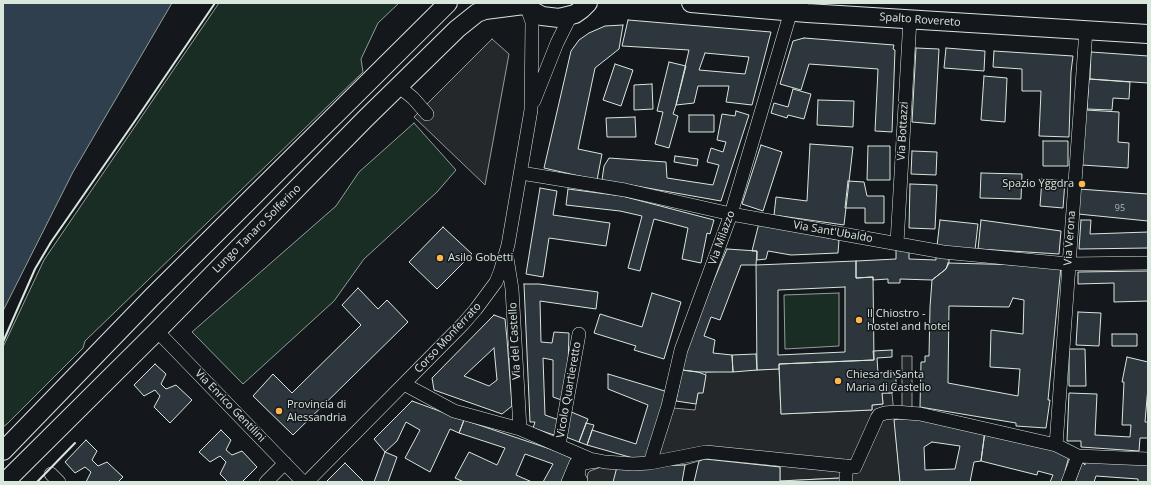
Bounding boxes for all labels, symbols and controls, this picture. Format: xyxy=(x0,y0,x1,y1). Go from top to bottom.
street label: Spalto Rovereto xyxy=(879,11,961,29)
street label: Via Bottazzi xyxy=(895,101,911,161)
place label: Spazio Yggdra xyxy=(1002,177,1074,191)
marker: Spazio Yggdra xyxy=(1077,179,1087,189)
street label: Lungo Tanaro Solferino xyxy=(210,182,304,276)
house number: 95 xyxy=(1115,203,1125,213)
street label: Via Milazzo xyxy=(706,209,738,267)
street label: Via Verona xyxy=(1061,210,1079,266)
street label: Via Sant'Ubaldo xyxy=(792,219,874,245)
place label: Asilo Gobetti xyxy=(448,251,513,265)
marker: Asilo Gobetti xyxy=(435,253,445,263)
street label: Corso Monferrato xyxy=(412,300,484,376)
street label: Via del Castello xyxy=(506,302,524,380)
place label: Il Chiostro - hostel and hotel xyxy=(867,307,950,333)
marker: Il Chiostro - hostel and hotel xyxy=(854,315,864,325)
street label: Vicolo Quartieretto xyxy=(554,341,584,439)
street label: Via Enrico Gentilini xyxy=(192,367,268,445)
place label: Chiesa di Santa Maria di Castello xyxy=(846,368,931,394)
marker: Chiesa di Santa Maria di Castello xyxy=(833,376,843,386)
place label: Provincia di Alessandria xyxy=(287,398,346,424)
marker: Provincia di Alessandria xyxy=(274,406,284,416)

